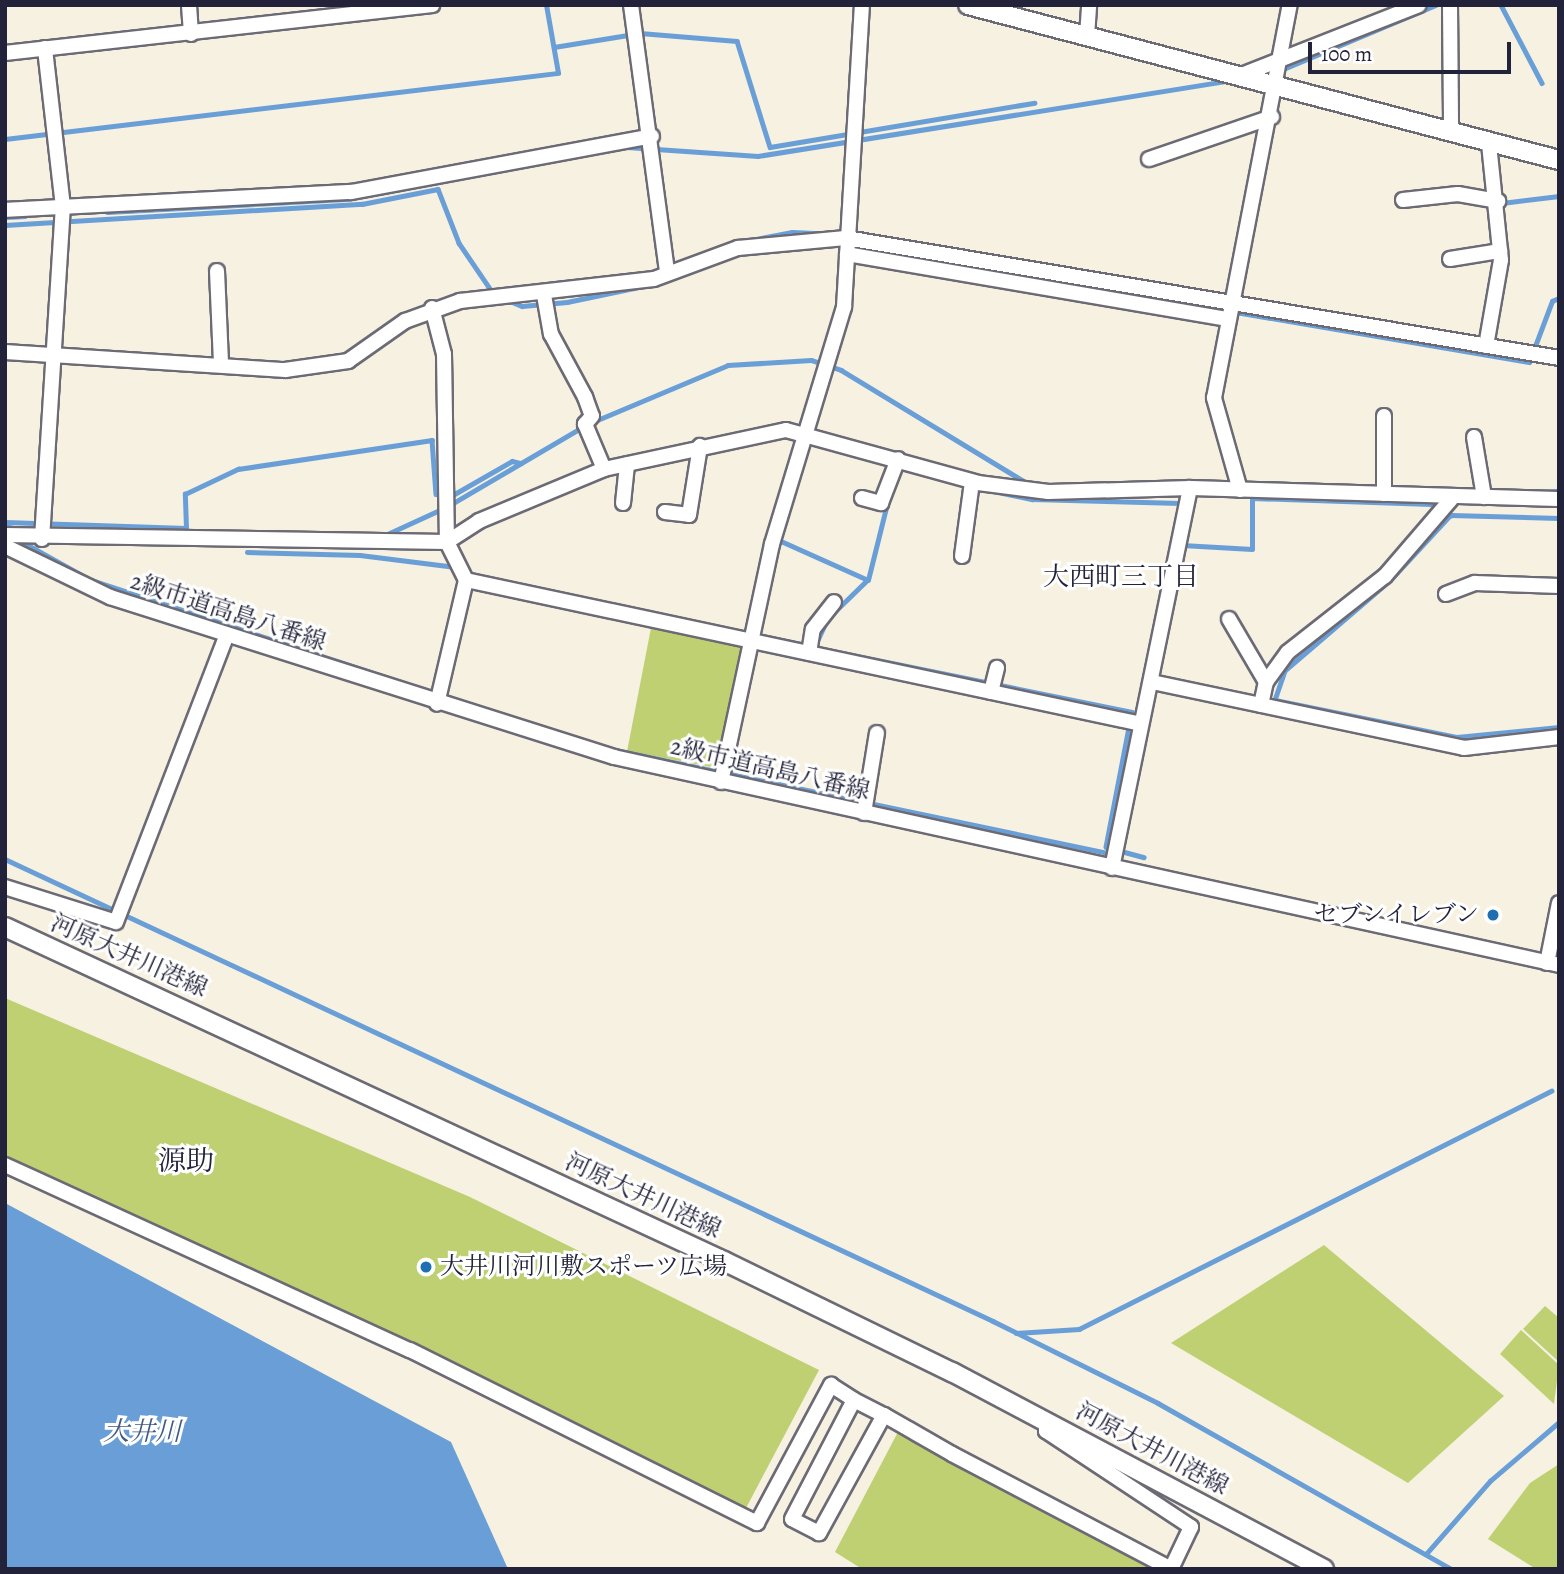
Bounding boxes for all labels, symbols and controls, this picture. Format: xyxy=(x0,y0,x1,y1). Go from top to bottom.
scale bar xyxy=(1312,28,1515,72)
text: 100 m xyxy=(1321,40,1372,68)
district label: 大西町三丁目 xyxy=(1043,561,1199,593)
street label: 2級市道高島八番線 xyxy=(127,567,329,657)
street label: 2級市道高島八番線 xyxy=(668,732,872,806)
place label: セブンイレブン xyxy=(1311,901,1479,929)
marker: セブンイレブン xyxy=(1485,907,1501,923)
street label: 河原大井川港線 xyxy=(46,909,212,1003)
district label: 源助 xyxy=(158,1144,214,1178)
street label: 河原大井川港線 xyxy=(561,1147,725,1245)
place label: 大井川河川敷スポーツ広場 xyxy=(440,1253,728,1281)
marker: 大井川河川敷スポーツ広場 xyxy=(418,1259,434,1275)
street label: 河原大井川港線 xyxy=(1071,1397,1233,1501)
water label: 大井川 xyxy=(103,1416,181,1448)

